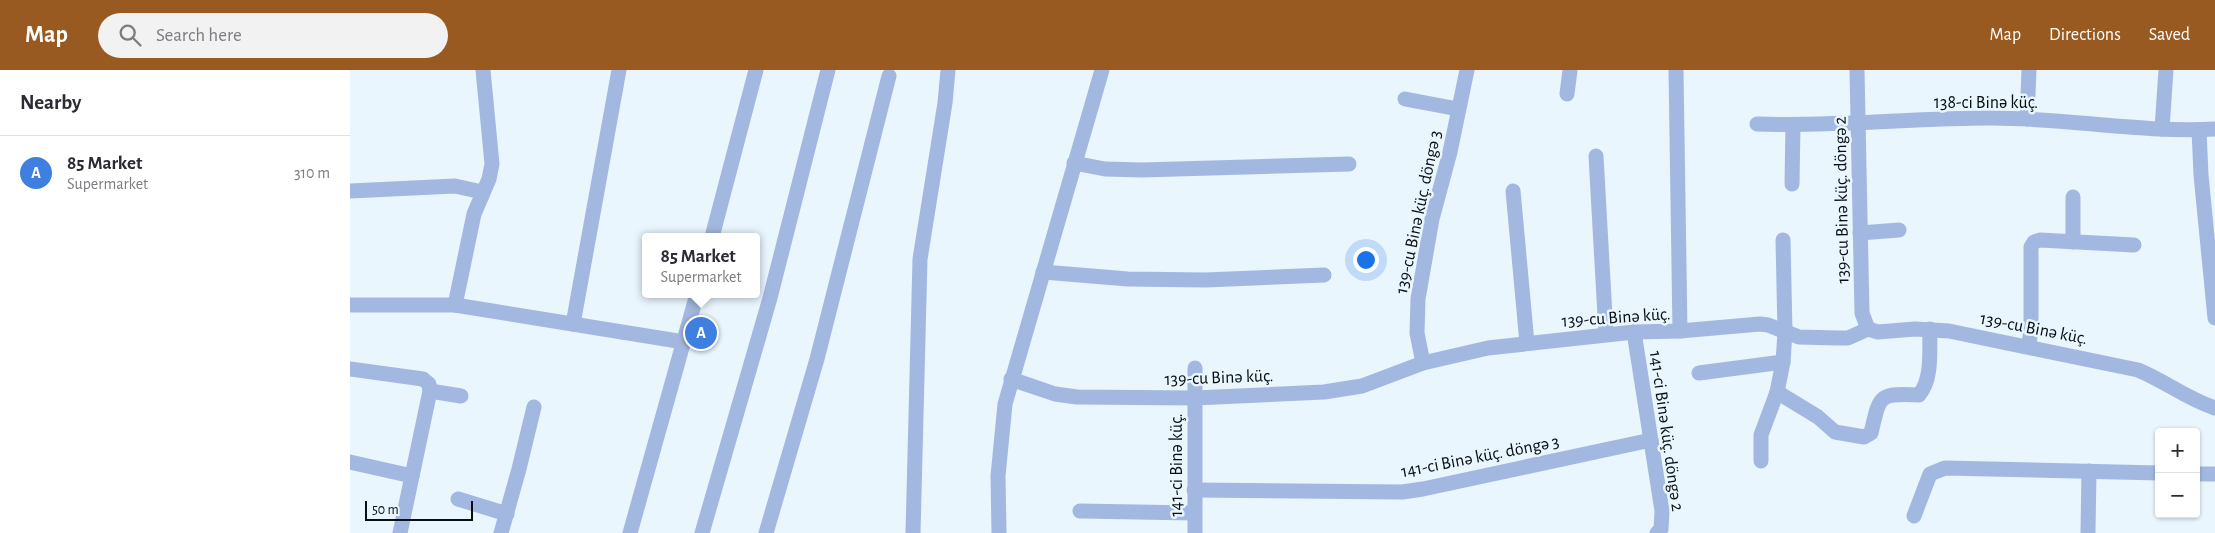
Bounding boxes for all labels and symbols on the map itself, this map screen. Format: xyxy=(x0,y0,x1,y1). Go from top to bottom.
street label: 138-ci Binə küç. xyxy=(1934,94,2038,112)
street label: 139-cu Binə küç. döngə 2 xyxy=(1832,116,1852,284)
street label: 139-cu Binə küç. döngə 3 xyxy=(1393,129,1445,296)
your location xyxy=(1353,247,1379,273)
street label: 139-cu Binə küç. xyxy=(1561,305,1671,331)
street label: 139-cu Binə küç. xyxy=(1979,310,2089,348)
pin: A xyxy=(685,314,717,352)
street label: 141-ci Binə küç. döngə 2 xyxy=(1646,350,1686,512)
street label: 139-cu Binə küç. xyxy=(1164,367,1274,389)
street label: 141-ci Binə küç. xyxy=(1168,413,1186,517)
street label: 141-ci Binə küç. döngə 3 xyxy=(1400,433,1561,481)
scale bar xyxy=(365,498,472,521)

